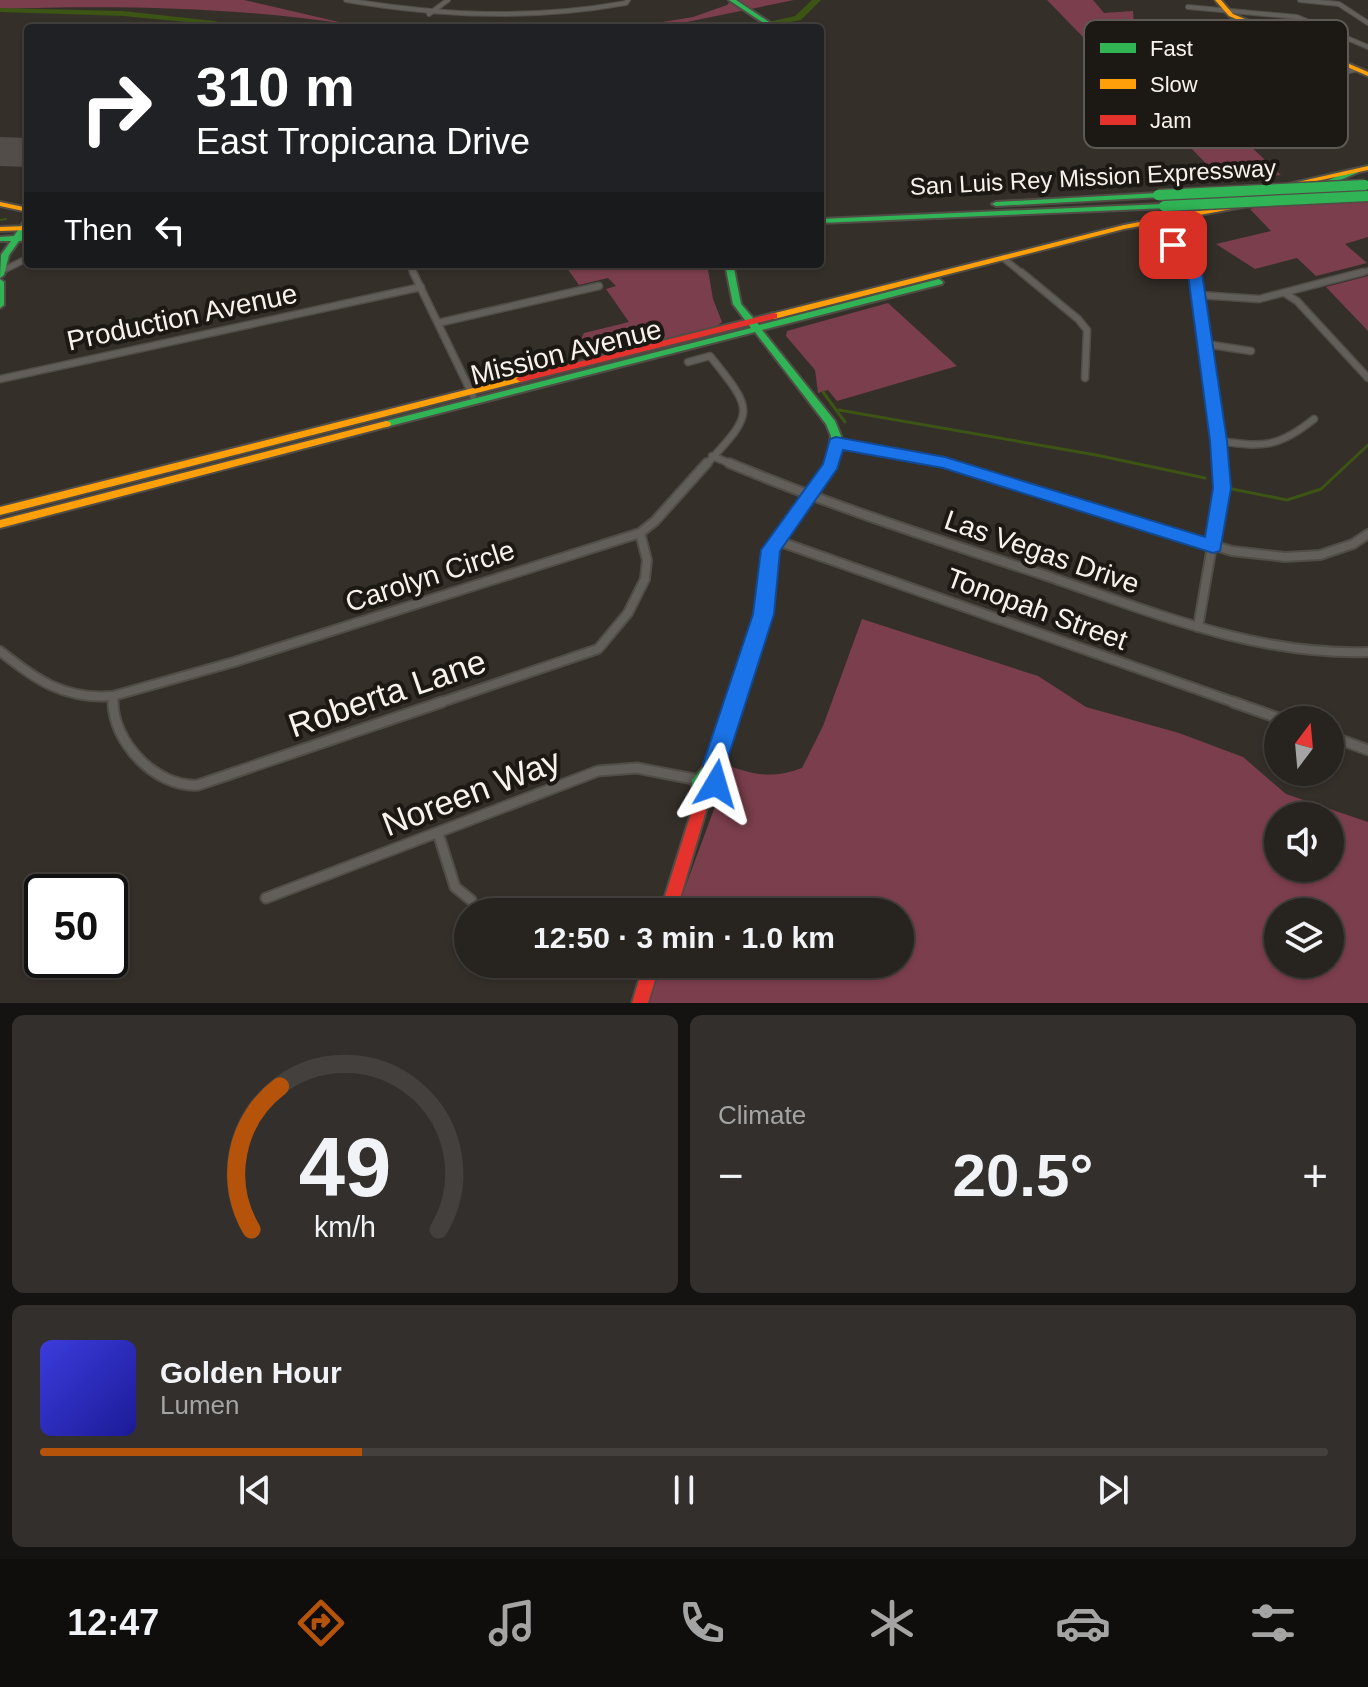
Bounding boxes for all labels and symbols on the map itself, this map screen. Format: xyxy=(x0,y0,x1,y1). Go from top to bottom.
legend xyxy=(1084,20,1348,148)
text: Fast xyxy=(1150,36,1193,61)
text: Slow xyxy=(1150,72,1198,97)
text: Jam xyxy=(1150,108,1192,133)
street label: San Luis Rey Mission Expressway xyxy=(909,154,1277,200)
pin xyxy=(1139,211,1207,279)
street label: Production Avenue xyxy=(64,277,300,357)
street label: Mission Avenue xyxy=(467,313,665,391)
street label: Las Vegas Drive xyxy=(941,504,1143,600)
street label: Carolyn Circle xyxy=(342,534,518,618)
street label: Tonopah Street xyxy=(942,562,1132,656)
street label: Roberta Lane xyxy=(283,641,491,745)
north arrow xyxy=(1264,706,1344,786)
street label: Noreen Way xyxy=(377,741,565,843)
position arrow xyxy=(674,742,758,826)
speed limit sign: 50 xyxy=(24,874,128,978)

